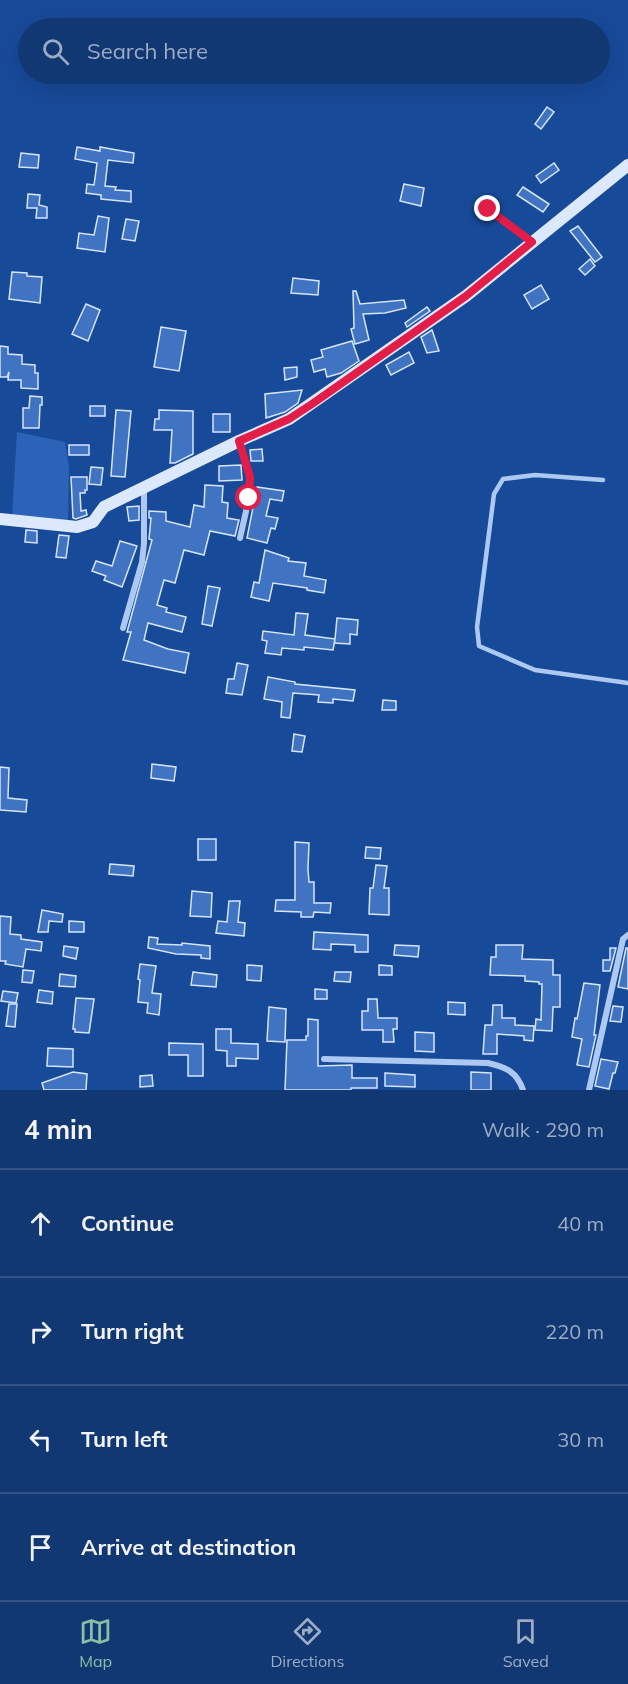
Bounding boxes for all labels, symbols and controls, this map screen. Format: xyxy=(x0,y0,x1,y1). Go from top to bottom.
search box xyxy=(18,18,610,84)
icon: search xyxy=(39,35,72,68)
text: Search here xyxy=(87,37,208,65)
route end xyxy=(474,195,500,221)
route start xyxy=(235,484,261,510)
text: 4 min xyxy=(24,1113,93,1146)
text: Walk · 290 m xyxy=(482,1117,604,1142)
icon: ahead xyxy=(24,1207,57,1240)
text: Continue xyxy=(81,1209,174,1237)
text: 40 m xyxy=(557,1211,604,1236)
icon: right xyxy=(24,1315,57,1348)
text: Turn right xyxy=(81,1317,184,1345)
text: 220 m xyxy=(545,1319,604,1344)
icon: left xyxy=(24,1423,57,1456)
text: Turn left xyxy=(81,1425,168,1453)
text: 30 m xyxy=(557,1427,604,1452)
icon: arrive xyxy=(24,1531,57,1564)
text: Arrive at destination xyxy=(81,1533,296,1561)
tab: Map xyxy=(79,1615,112,1671)
tab: Directions xyxy=(270,1615,344,1671)
tab: Saved xyxy=(503,1615,549,1671)

